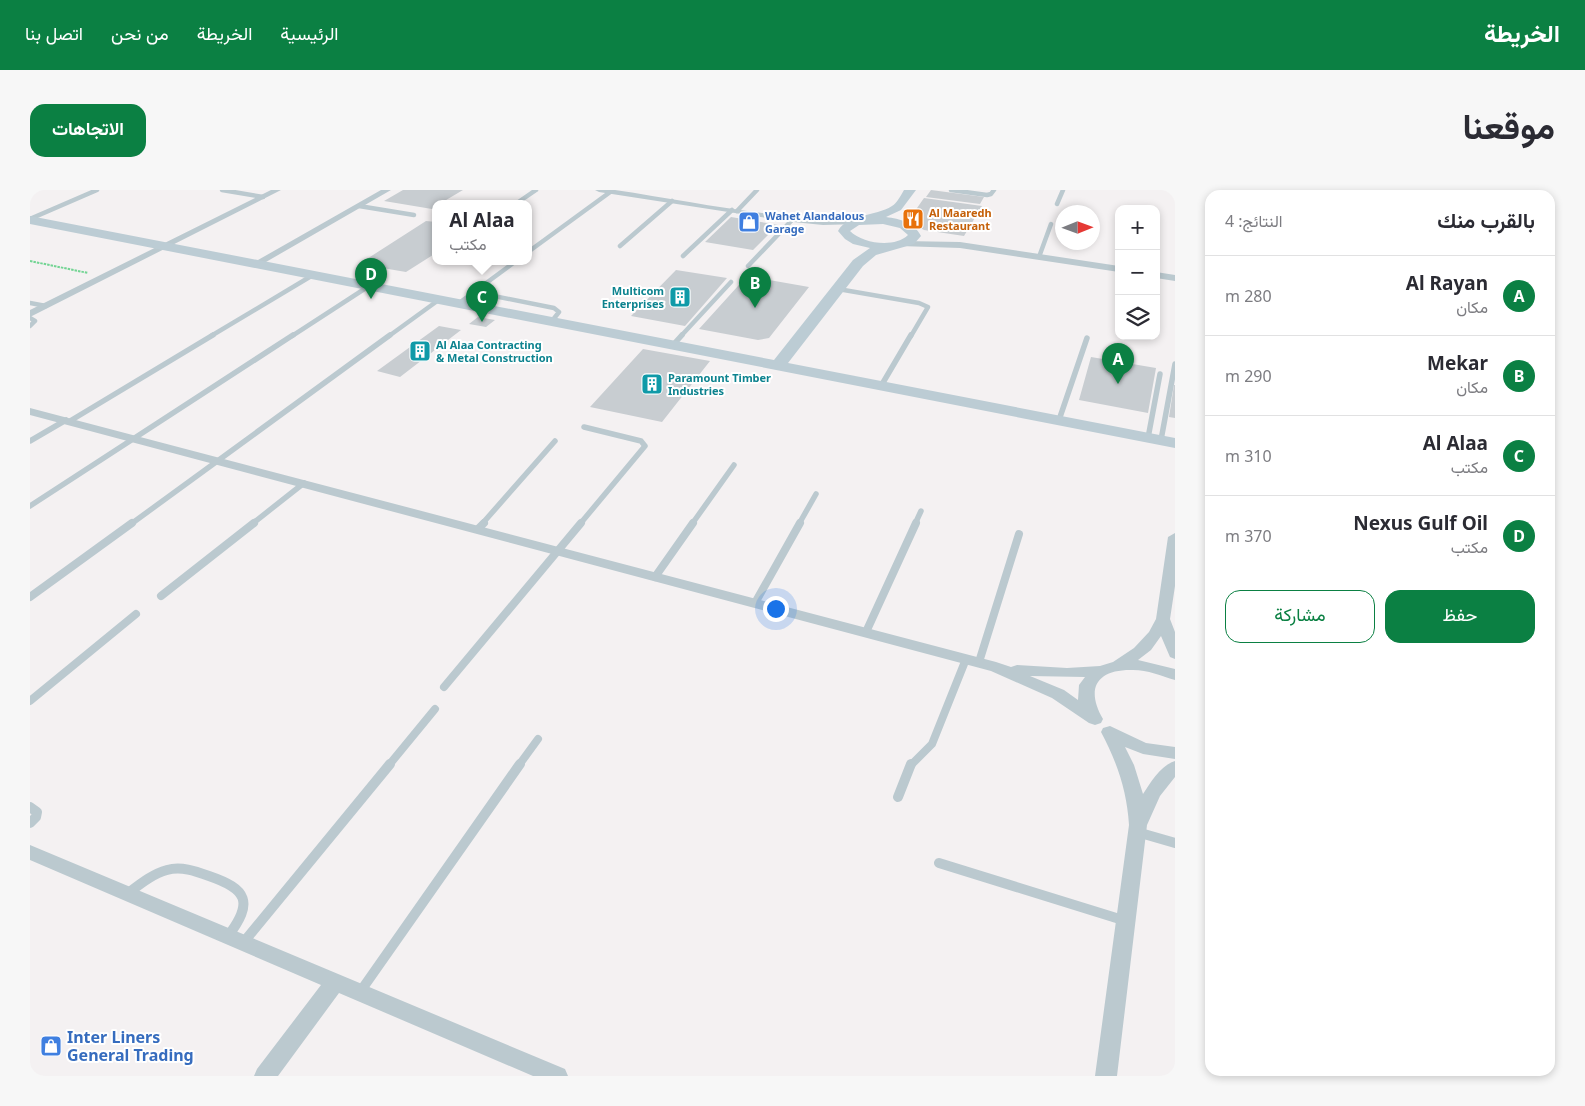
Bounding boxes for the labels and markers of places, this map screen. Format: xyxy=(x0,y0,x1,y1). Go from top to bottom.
place label: Al Maaredh Restaurant xyxy=(929,205,992,233)
restaurant icon: Al Maaredh Restaurant xyxy=(901,207,925,231)
place label: Wahet Alandalous Garage xyxy=(765,208,865,236)
shop icon: Wahet Alandalous Garage xyxy=(737,210,761,234)
pin: D xyxy=(355,258,387,299)
pin: B xyxy=(739,267,771,308)
pin: C xyxy=(466,281,498,322)
place label: Multicom Enterprises xyxy=(602,283,664,311)
building icon: Multicom Enterprises xyxy=(668,285,692,309)
place label: Al Alaa Contracting & Metal Construction xyxy=(436,337,553,365)
building icon: Al Alaa Contracting & Metal Construction xyxy=(408,339,432,363)
pin: A xyxy=(1102,343,1134,384)
place label: Paramount Timber Industries xyxy=(668,370,771,398)
building icon: Paramount Timber Industries xyxy=(640,372,664,396)
place label: Inter Liners General Trading xyxy=(67,1026,194,1066)
shop icon: Inter Liners General Trading xyxy=(39,1034,63,1058)

